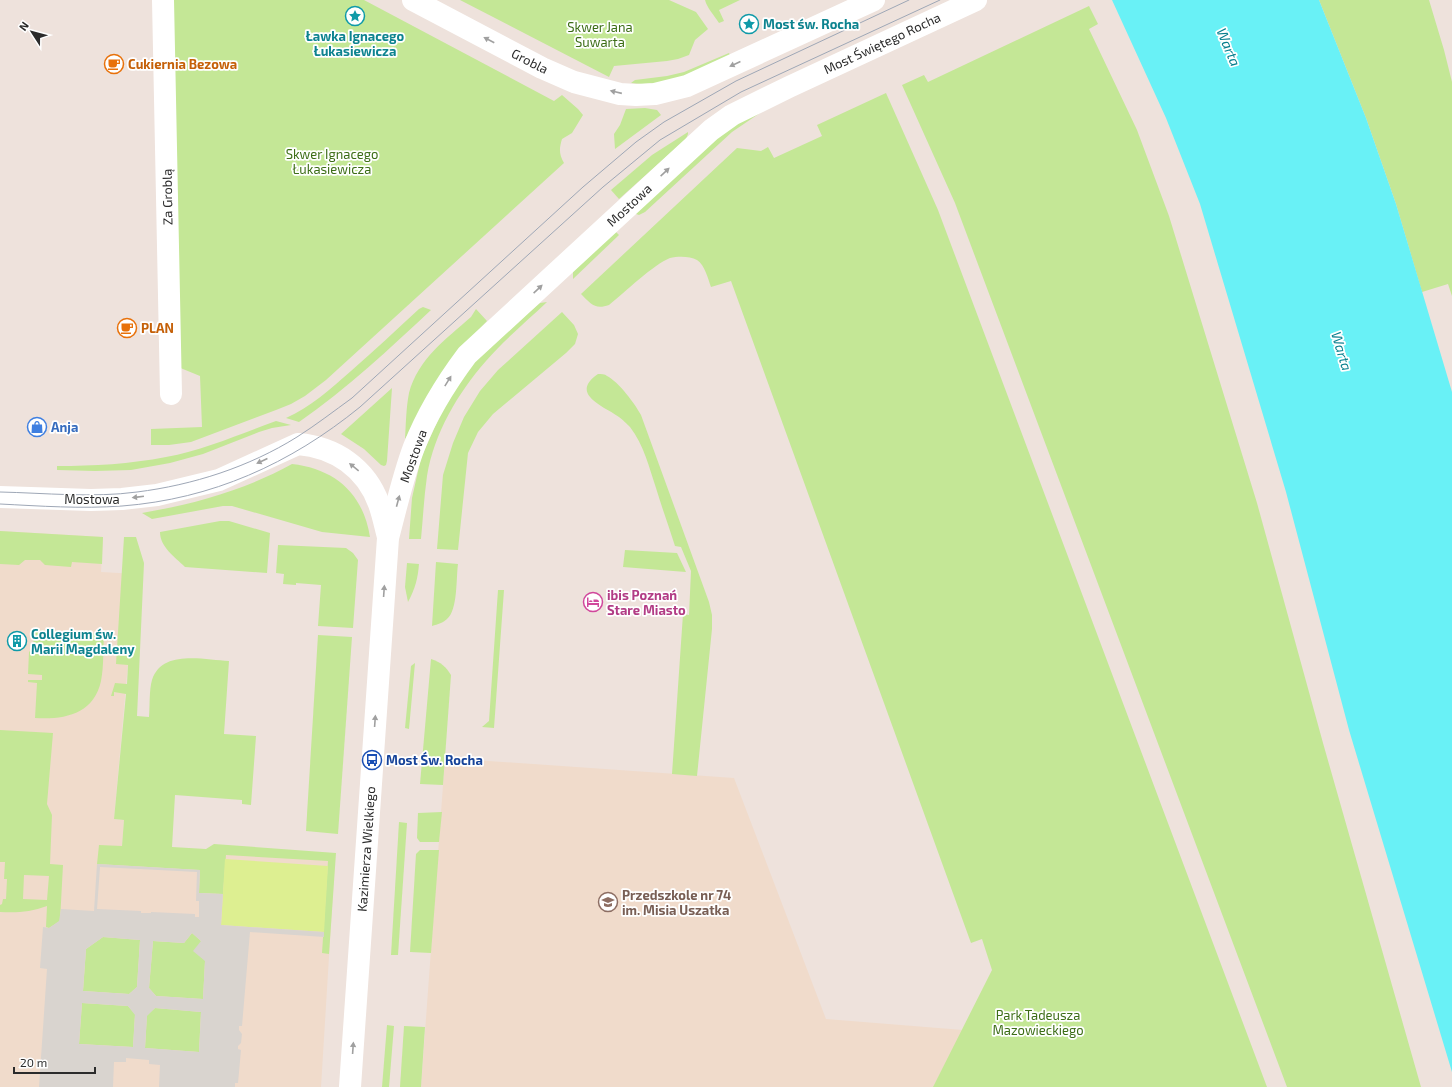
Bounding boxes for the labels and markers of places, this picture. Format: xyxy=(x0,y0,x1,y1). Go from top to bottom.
place icon: Ławka Ignacego Łukasiewicza xyxy=(344,5,366,27)
place icon: Most św. Rocha xyxy=(738,13,760,35)
place label: Most św. Rocha xyxy=(763,16,859,32)
place label: Ławka Ignacego Łukasiewicza xyxy=(306,28,405,59)
cafe icon: Cukiernia Bezowa xyxy=(103,53,125,75)
place label: Cukiernia Bezowa xyxy=(128,56,237,72)
cafe icon: PLAN xyxy=(116,317,138,339)
place label: PLAN xyxy=(141,320,174,336)
shop icon: Anja xyxy=(26,416,48,438)
place label: Anja xyxy=(51,419,78,435)
place label: ibis Poznań Stare Miasto xyxy=(607,587,686,618)
hotel icon: ibis Poznań Stare Miasto xyxy=(582,591,604,613)
place label: Collegium św. Marii Magdaleny xyxy=(31,626,135,657)
building icon: Collegium św. Marii Magdaleny xyxy=(6,630,28,652)
bus stop icon: Most Św. Rocha xyxy=(361,749,383,771)
place label: Most Św. Rocha xyxy=(386,751,483,768)
place label: Przedszkole nr 74 im. Misia Uszatka xyxy=(622,887,731,918)
school or university icon: Przedszkole nr 74 im. Misia Uszatka xyxy=(597,891,619,913)

